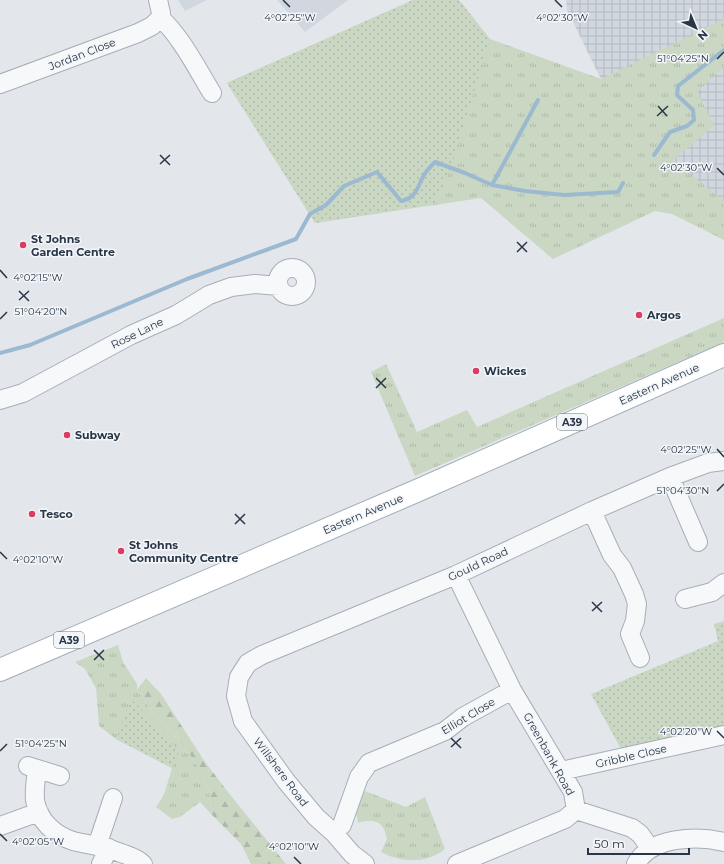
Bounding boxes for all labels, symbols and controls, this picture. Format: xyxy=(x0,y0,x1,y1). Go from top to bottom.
north arrow xyxy=(676,8,716,48)
text: 4°02'25"W xyxy=(264,11,316,24)
text: 4°02'30"W xyxy=(536,11,588,24)
text: N xyxy=(695,27,711,43)
street label: Jordan Close xyxy=(46,35,118,74)
text: 51°04'25"N xyxy=(657,52,709,65)
text: 4°02'30"W xyxy=(660,161,712,174)
place label: St Johns Garden Centre xyxy=(31,232,115,259)
marker: St Johns Garden Centre xyxy=(18,240,28,250)
text: 4°02'15"W xyxy=(13,271,63,284)
text: 51°04'20"N xyxy=(15,305,67,318)
place label: Argos xyxy=(646,308,681,322)
marker: Argos xyxy=(634,310,644,320)
street label: Rose Lane xyxy=(108,314,166,352)
street label: Eastern Avenue xyxy=(617,360,702,408)
place label: Wickes xyxy=(484,364,526,378)
marker: Wickes xyxy=(471,366,481,376)
road number: A39 xyxy=(557,414,587,430)
place label: Subway xyxy=(75,428,121,442)
marker: Subway xyxy=(62,430,72,440)
text: 4°02'25"W xyxy=(660,443,712,456)
text: 51°04'30"N xyxy=(657,484,709,497)
street label: Eastern Avenue xyxy=(321,491,406,537)
place label: Tesco xyxy=(40,507,73,521)
marker: Tesco xyxy=(27,509,37,519)
place label: St Johns Community Centre xyxy=(129,538,238,565)
street label: Gould Road xyxy=(446,544,510,584)
marker: St Johns Community Centre xyxy=(116,546,126,556)
text: 4°02'10"W xyxy=(13,553,63,566)
road number: A39 xyxy=(54,632,84,648)
street label: Elliot Close xyxy=(439,694,498,737)
street label: Greenbank Road xyxy=(520,710,578,798)
text: 4°02'20"W xyxy=(660,725,712,738)
street label: Willshere Road xyxy=(250,735,312,809)
text: 51°04'25"N xyxy=(15,737,67,750)
street label: Gribble Close xyxy=(594,741,668,771)
scale bar xyxy=(588,830,689,856)
text: 4°02'05"W xyxy=(12,835,64,848)
text: 50 m xyxy=(594,836,625,851)
text: 4°02'10"W xyxy=(269,840,319,853)

